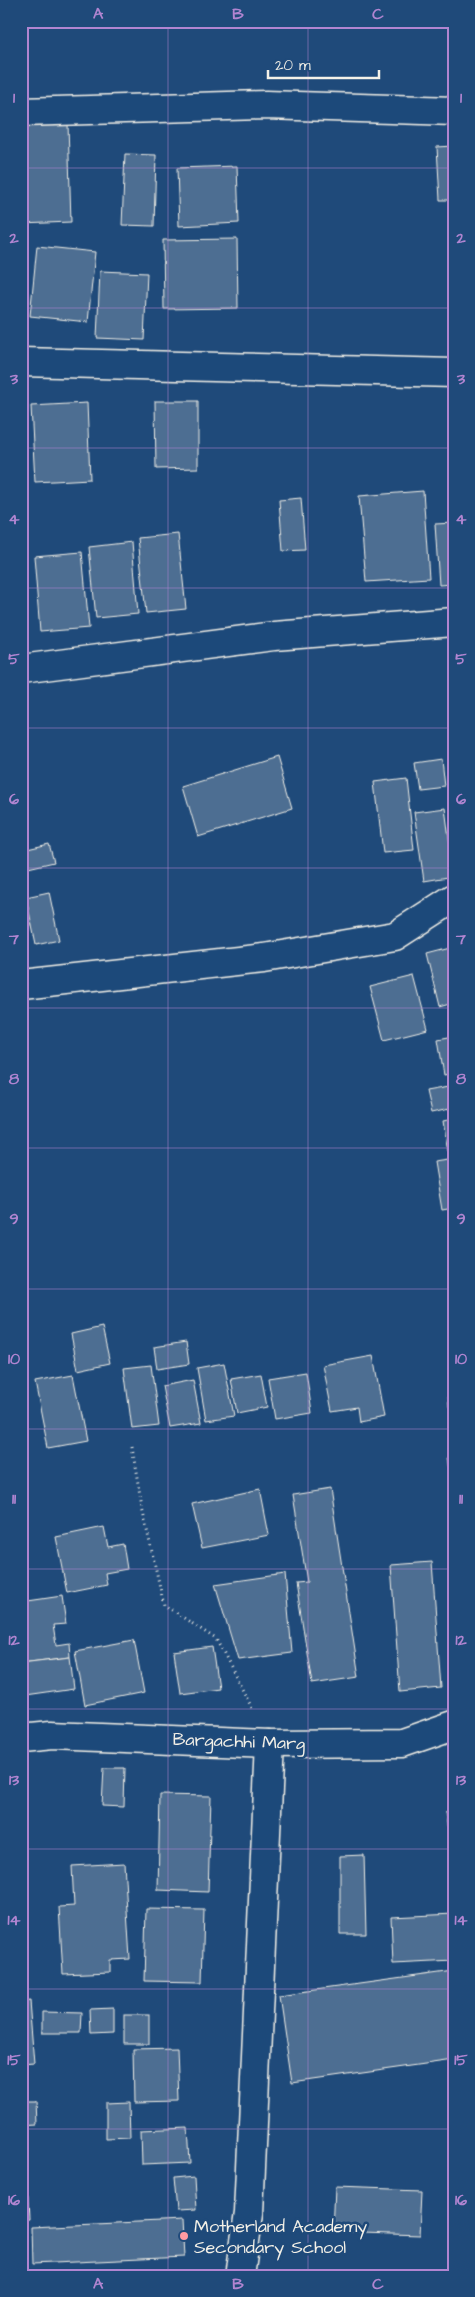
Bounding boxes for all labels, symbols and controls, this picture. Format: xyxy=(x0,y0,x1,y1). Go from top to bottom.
text: A xyxy=(93,3,104,25)
text: B xyxy=(232,3,244,25)
text: C xyxy=(372,3,384,25)
scale bar xyxy=(268,48,379,80)
text: 20 m xyxy=(275,55,311,76)
text: 1 xyxy=(13,87,16,109)
text: 1 xyxy=(460,87,463,109)
text: 2 xyxy=(8,227,19,249)
text: 2 xyxy=(455,227,466,249)
text: 3 xyxy=(9,368,19,390)
text: 3 xyxy=(456,368,466,390)
text: 4 xyxy=(9,508,20,530)
text: 4 xyxy=(456,508,467,530)
text: 5 xyxy=(8,648,20,670)
text: 5 xyxy=(455,648,467,670)
text: 6 xyxy=(9,788,19,810)
text: 6 xyxy=(456,788,466,810)
text: 7 xyxy=(8,928,19,950)
text: 7 xyxy=(455,928,466,950)
text: 8 xyxy=(9,1068,20,1090)
text: 8 xyxy=(456,1068,467,1090)
text: 9 xyxy=(9,1208,19,1230)
text: 9 xyxy=(456,1208,466,1230)
text: 10 xyxy=(8,1348,20,1370)
text: 10 xyxy=(455,1348,467,1370)
text: 11 xyxy=(12,1488,17,1510)
text: 11 xyxy=(459,1488,464,1510)
text: 12 xyxy=(8,1629,20,1651)
text: 12 xyxy=(455,1629,467,1651)
street label: Bargachhi Marg xyxy=(172,1727,306,1757)
text: 13 xyxy=(9,1769,20,1791)
text: 13 xyxy=(456,1769,467,1791)
text: 14 xyxy=(8,1909,21,1931)
text: 14 xyxy=(455,1909,468,1931)
text: 15 xyxy=(7,2049,21,2071)
text: 15 xyxy=(454,2049,468,2071)
text: 16 xyxy=(8,2189,20,2211)
text: 16 xyxy=(455,2189,467,2211)
place label: Motherland Academy Secondary School xyxy=(194,2214,367,2261)
marker: Motherland Academy Secondary School xyxy=(178,2230,190,2242)
text: A xyxy=(93,2273,104,2295)
text: B xyxy=(232,2273,244,2295)
text: C xyxy=(372,2273,384,2295)

